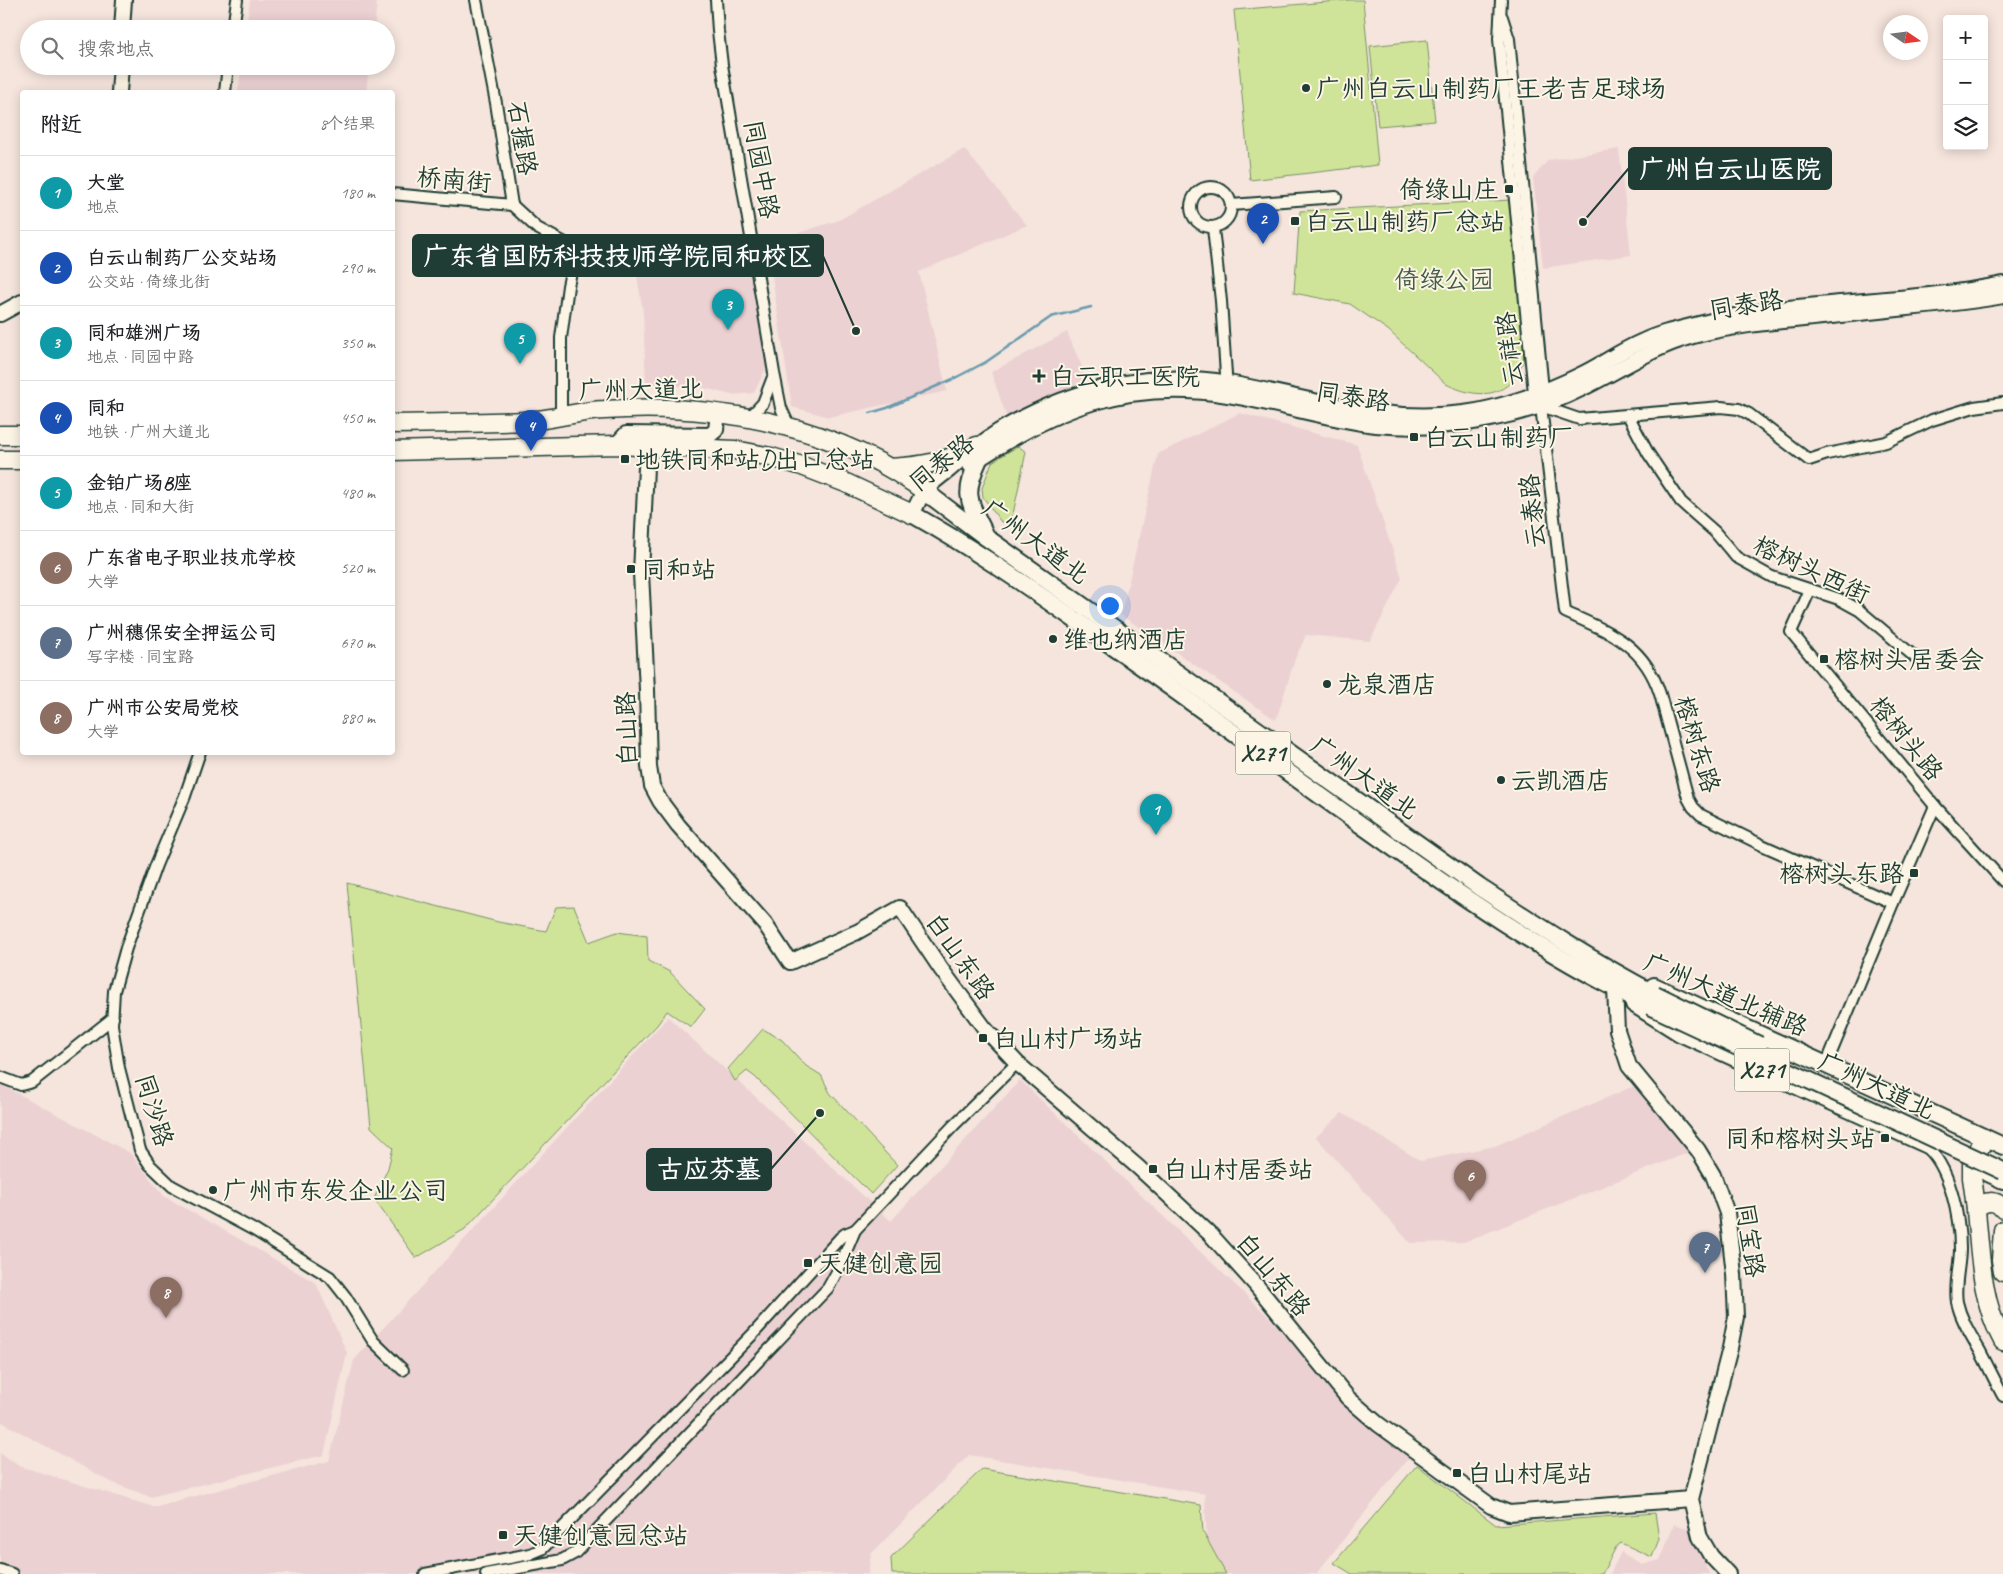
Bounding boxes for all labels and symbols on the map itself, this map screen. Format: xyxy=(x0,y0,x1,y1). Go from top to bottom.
north arrow xyxy=(1883,15,1928,60)
place label: 广州白云山制药厂王老吉足球场 xyxy=(1316,73,1666,105)
marker: 广州白云山制药厂王老吉足球场 xyxy=(1300,82,1312,94)
street label: 石握路 xyxy=(500,99,544,178)
street label: 同园中路 xyxy=(737,117,785,221)
callout: 广州白云山医院 xyxy=(1629,148,1831,189)
text: 广州白云山医院 xyxy=(1639,153,1821,186)
street label: 桥南街 xyxy=(415,161,493,199)
place label: 倚绿山庄 xyxy=(1399,174,1499,206)
marker: 倚绿山庄 xyxy=(1503,183,1515,195)
pin: 2 xyxy=(1247,203,1279,244)
place label: 白云山制药厂总站 xyxy=(1305,206,1505,238)
marker: 白云山制药厂总站 xyxy=(1289,215,1301,227)
callout: 广东省国防科技技师学院同和校区 xyxy=(413,235,823,276)
text: 广东省国防科技技师学院同和校区 xyxy=(423,240,813,273)
park label: 倚绿公园 xyxy=(1394,264,1494,296)
street label: 同泰路 xyxy=(1707,283,1786,327)
pin: 3 xyxy=(712,289,744,330)
street label: 云祥路 xyxy=(1490,310,1530,388)
pin: 5 xyxy=(504,323,536,364)
place label: 白云职工医院 xyxy=(1050,361,1200,393)
marker: 白云职工医院 xyxy=(1032,369,1046,383)
street label: 广州大道北 xyxy=(578,373,704,407)
street label: 同泰路 xyxy=(1313,375,1392,419)
pin: 4 xyxy=(515,410,547,451)
place label: 白云山制药厂 xyxy=(1424,422,1574,454)
street label: 同泰路 xyxy=(902,427,981,499)
marker: 白云山制药厂 xyxy=(1408,431,1420,443)
place label: 地铁同和站D出口总站 xyxy=(635,444,874,476)
marker: 地铁同和站D出口总站 xyxy=(619,453,631,465)
street label: 云泰路 xyxy=(1513,472,1553,550)
street label: 广州大道北 xyxy=(975,492,1095,591)
street label: 榕树头西街 xyxy=(1748,529,1875,611)
place label: 同和站 xyxy=(641,554,716,586)
marker: 同和站 xyxy=(625,563,637,575)
your location xyxy=(1097,593,1123,619)
place label: 维也纳酒店 xyxy=(1063,624,1188,656)
marker: 维也纳酒店 xyxy=(1047,633,1059,645)
place label: 榕树头居委会 xyxy=(1834,644,1984,676)
marker: 榕树头居委会 xyxy=(1818,653,1830,665)
place label: 龙泉酒店 xyxy=(1337,669,1437,701)
marker: 龙泉酒店 xyxy=(1321,678,1333,690)
street label: 榕树头路 xyxy=(1862,690,1950,788)
street label: 白山路 xyxy=(610,691,644,767)
street label: 榕树东路 xyxy=(1667,692,1727,797)
street label: 广州大道北 xyxy=(1304,729,1425,827)
road number: X271 xyxy=(1236,731,1290,774)
place label: 云凯酒店 xyxy=(1511,765,1611,797)
marker: 云凯酒店 xyxy=(1495,774,1507,786)
pin: 1 xyxy=(1140,794,1172,835)
place label: 榕树头东路 xyxy=(1779,858,1904,890)
marker: 榕树头东路 xyxy=(1908,867,1920,879)
street label: 白山东路 xyxy=(918,906,1002,1007)
street label: 广州大道北辅路 xyxy=(1639,946,1812,1044)
place label: 白山村广场站 xyxy=(993,1023,1143,1055)
marker: 白山村广场站 xyxy=(977,1032,989,1044)
street label: 广州大道北 xyxy=(1813,1045,1940,1127)
road number: X271 xyxy=(1734,1048,1790,1092)
street label: 同沙路 xyxy=(128,1070,180,1151)
place label: 同和榕树头站 xyxy=(1725,1123,1875,1155)
marker: 同和榕树头站 xyxy=(1879,1132,1891,1144)
callout: 古应芬墓 xyxy=(647,1149,771,1190)
text: 古应芬墓 xyxy=(657,1153,761,1186)
place label: 白山村居委站 xyxy=(1163,1154,1313,1186)
pin: 6 xyxy=(1454,1160,1486,1201)
marker: 白山村居委站 xyxy=(1147,1163,1159,1175)
place label: 广州市东发企业公司 xyxy=(223,1175,448,1207)
marker: 广州市东发企业公司 xyxy=(207,1184,219,1196)
street label: 同宝路 xyxy=(1729,1201,1771,1280)
street label: 白山东路 xyxy=(1229,1226,1318,1323)
pin: 7 xyxy=(1689,1232,1721,1273)
place label: 天健创意园 xyxy=(818,1248,943,1280)
marker: 天健创意园 xyxy=(802,1257,814,1269)
pin: 8 xyxy=(150,1277,182,1318)
place label: 白山村尾站 xyxy=(1467,1458,1592,1490)
marker: 白山村尾站 xyxy=(1451,1467,1463,1479)
place label: 天健创意园总站 xyxy=(513,1520,688,1552)
marker: 天健创意园总站 xyxy=(497,1529,509,1541)

